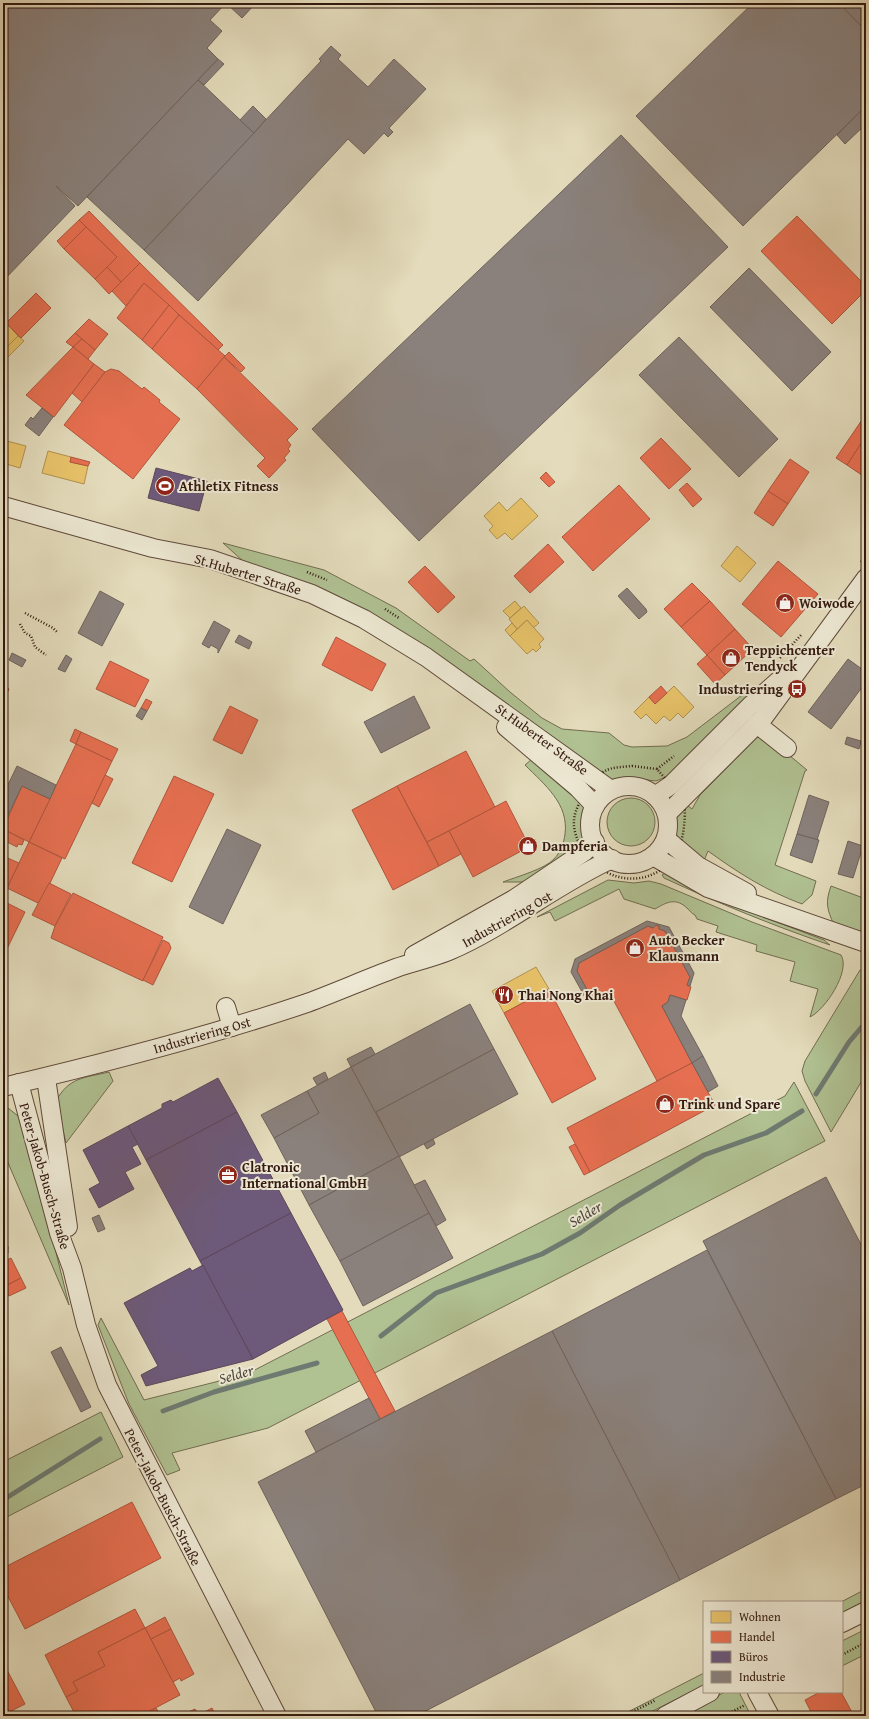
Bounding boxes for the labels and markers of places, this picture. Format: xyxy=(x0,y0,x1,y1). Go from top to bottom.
sports icon: AthletiX Fitness xyxy=(154,475,176,497)
place label: AthletiX Fitness xyxy=(179,476,278,496)
shop icon: Woiwode xyxy=(774,592,796,614)
place label: Woiwode xyxy=(799,593,855,613)
place label: Teppichcenter Tendyck xyxy=(745,640,835,676)
shop icon: Teppichcenter Tendyck xyxy=(720,647,742,669)
bus stop icon: Industriering xyxy=(786,678,808,700)
place label: Industriering xyxy=(699,679,784,699)
shop icon: Dampferia xyxy=(517,835,539,857)
place label: Dampferia xyxy=(542,836,609,856)
place label: Auto Becker Klausmann xyxy=(649,930,725,966)
shop icon: Auto Becker Klausmann xyxy=(624,937,646,959)
restaurant icon: Thai Nong Khai xyxy=(493,984,515,1006)
place label: Thai Nong Khai xyxy=(518,985,614,1005)
shop icon: Trink und Spare xyxy=(654,1093,676,1115)
place label: Trink und Spare xyxy=(679,1094,780,1114)
place label: Clatronic International GmbH xyxy=(242,1157,367,1193)
office icon: Clatronic International GmbH xyxy=(217,1164,239,1186)

